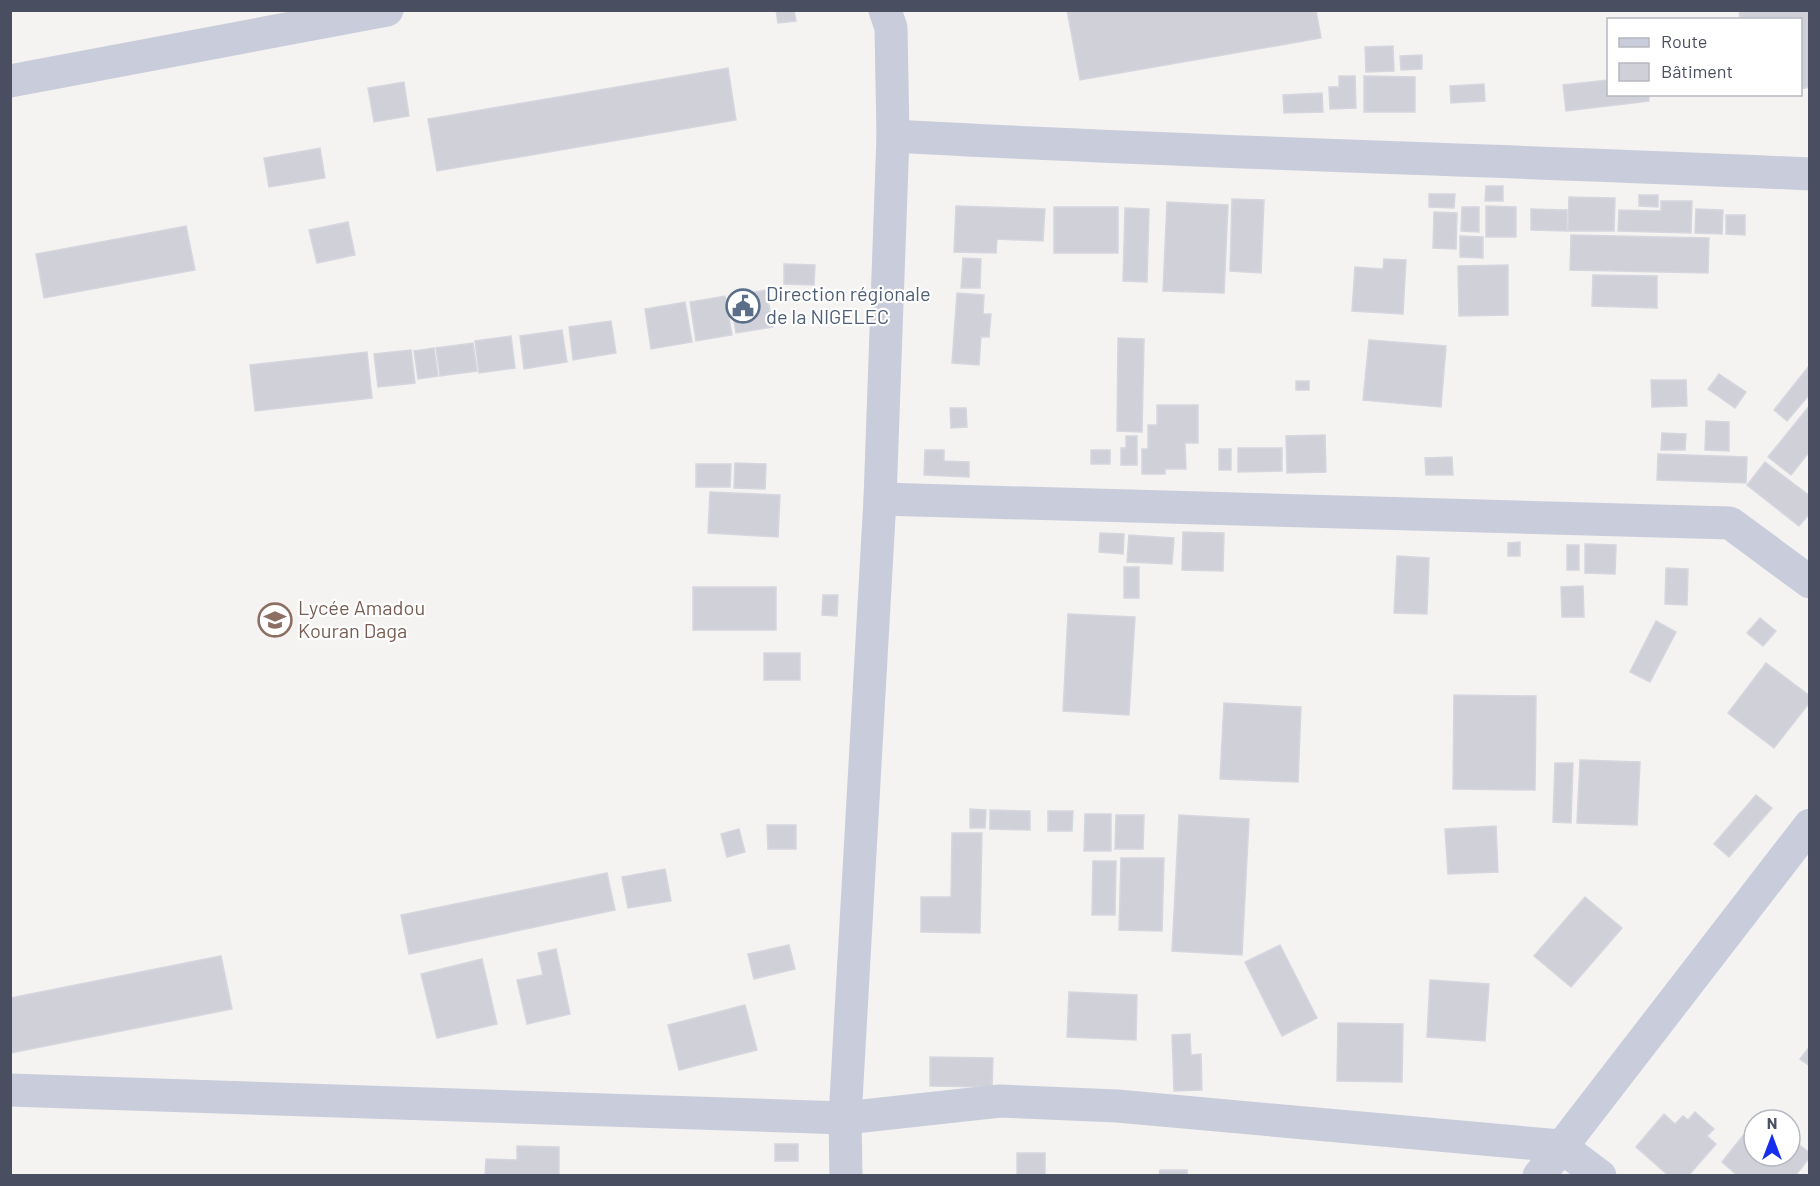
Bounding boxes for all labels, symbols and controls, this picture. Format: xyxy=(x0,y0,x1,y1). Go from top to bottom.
legend xyxy=(1607,18,1802,96)
text: Route xyxy=(1661,30,1707,52)
text: Bâtiment xyxy=(1661,60,1733,82)
place label: Direction régionale de la NIGELEC xyxy=(766,281,931,328)
public building icon: Direction régionale de la NIGELEC xyxy=(725,288,761,324)
place label: Lycée Amadou Kouran Daga xyxy=(298,595,425,642)
school or university icon: Lycée Amadou Kouran Daga xyxy=(257,602,293,638)
north arrow xyxy=(1742,1108,1802,1168)
text: N xyxy=(1767,1113,1777,1132)

